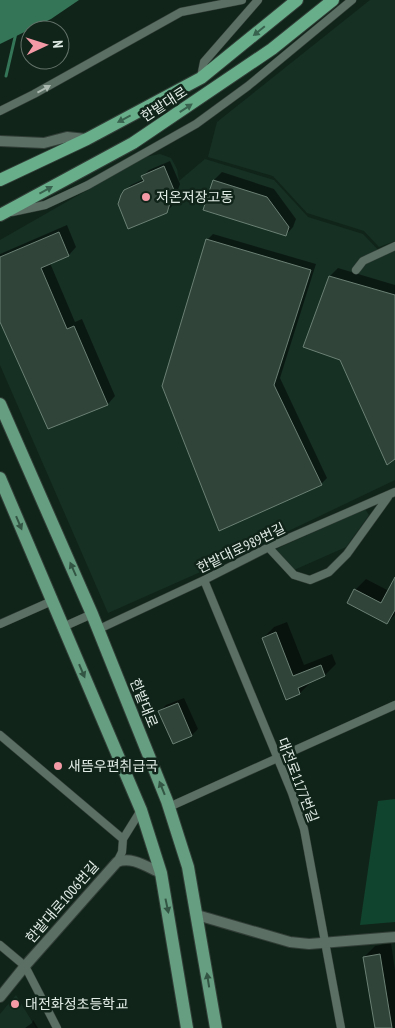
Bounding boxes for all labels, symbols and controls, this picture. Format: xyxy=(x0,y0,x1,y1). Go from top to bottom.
north arrow xyxy=(20,20,70,70)
one-way arrow xyxy=(253,25,266,36)
text: N xyxy=(49,40,67,48)
street label: 한밭대로 xyxy=(137,82,191,126)
one-way arrow xyxy=(37,85,50,94)
one-way arrow xyxy=(179,103,192,113)
one-way arrow xyxy=(116,115,131,123)
one-way arrow xyxy=(38,186,53,194)
place label: 저온저장고동 xyxy=(156,188,233,206)
marker: 저온저장고동 xyxy=(140,191,152,203)
one-way arrow xyxy=(15,516,23,531)
street label: 한밭대로989번길 xyxy=(194,519,288,577)
one-way arrow xyxy=(68,562,76,576)
one-way arrow xyxy=(79,664,87,678)
street label: 한밭대로 xyxy=(126,676,162,730)
street label: 대전로1177번길 xyxy=(274,735,322,825)
place label: 새뜸우편취급국 xyxy=(68,757,158,775)
marker: 새뜸우편취급국 xyxy=(52,760,64,772)
one-way arrow xyxy=(158,781,166,795)
street label: 한밭대로1006번길 xyxy=(22,857,102,947)
one-way arrow xyxy=(163,898,171,913)
one-way arrow xyxy=(204,972,212,988)
place label: 대전화정초등학교 xyxy=(25,995,128,1013)
marker: 대전화정초등학교 xyxy=(9,998,21,1010)

